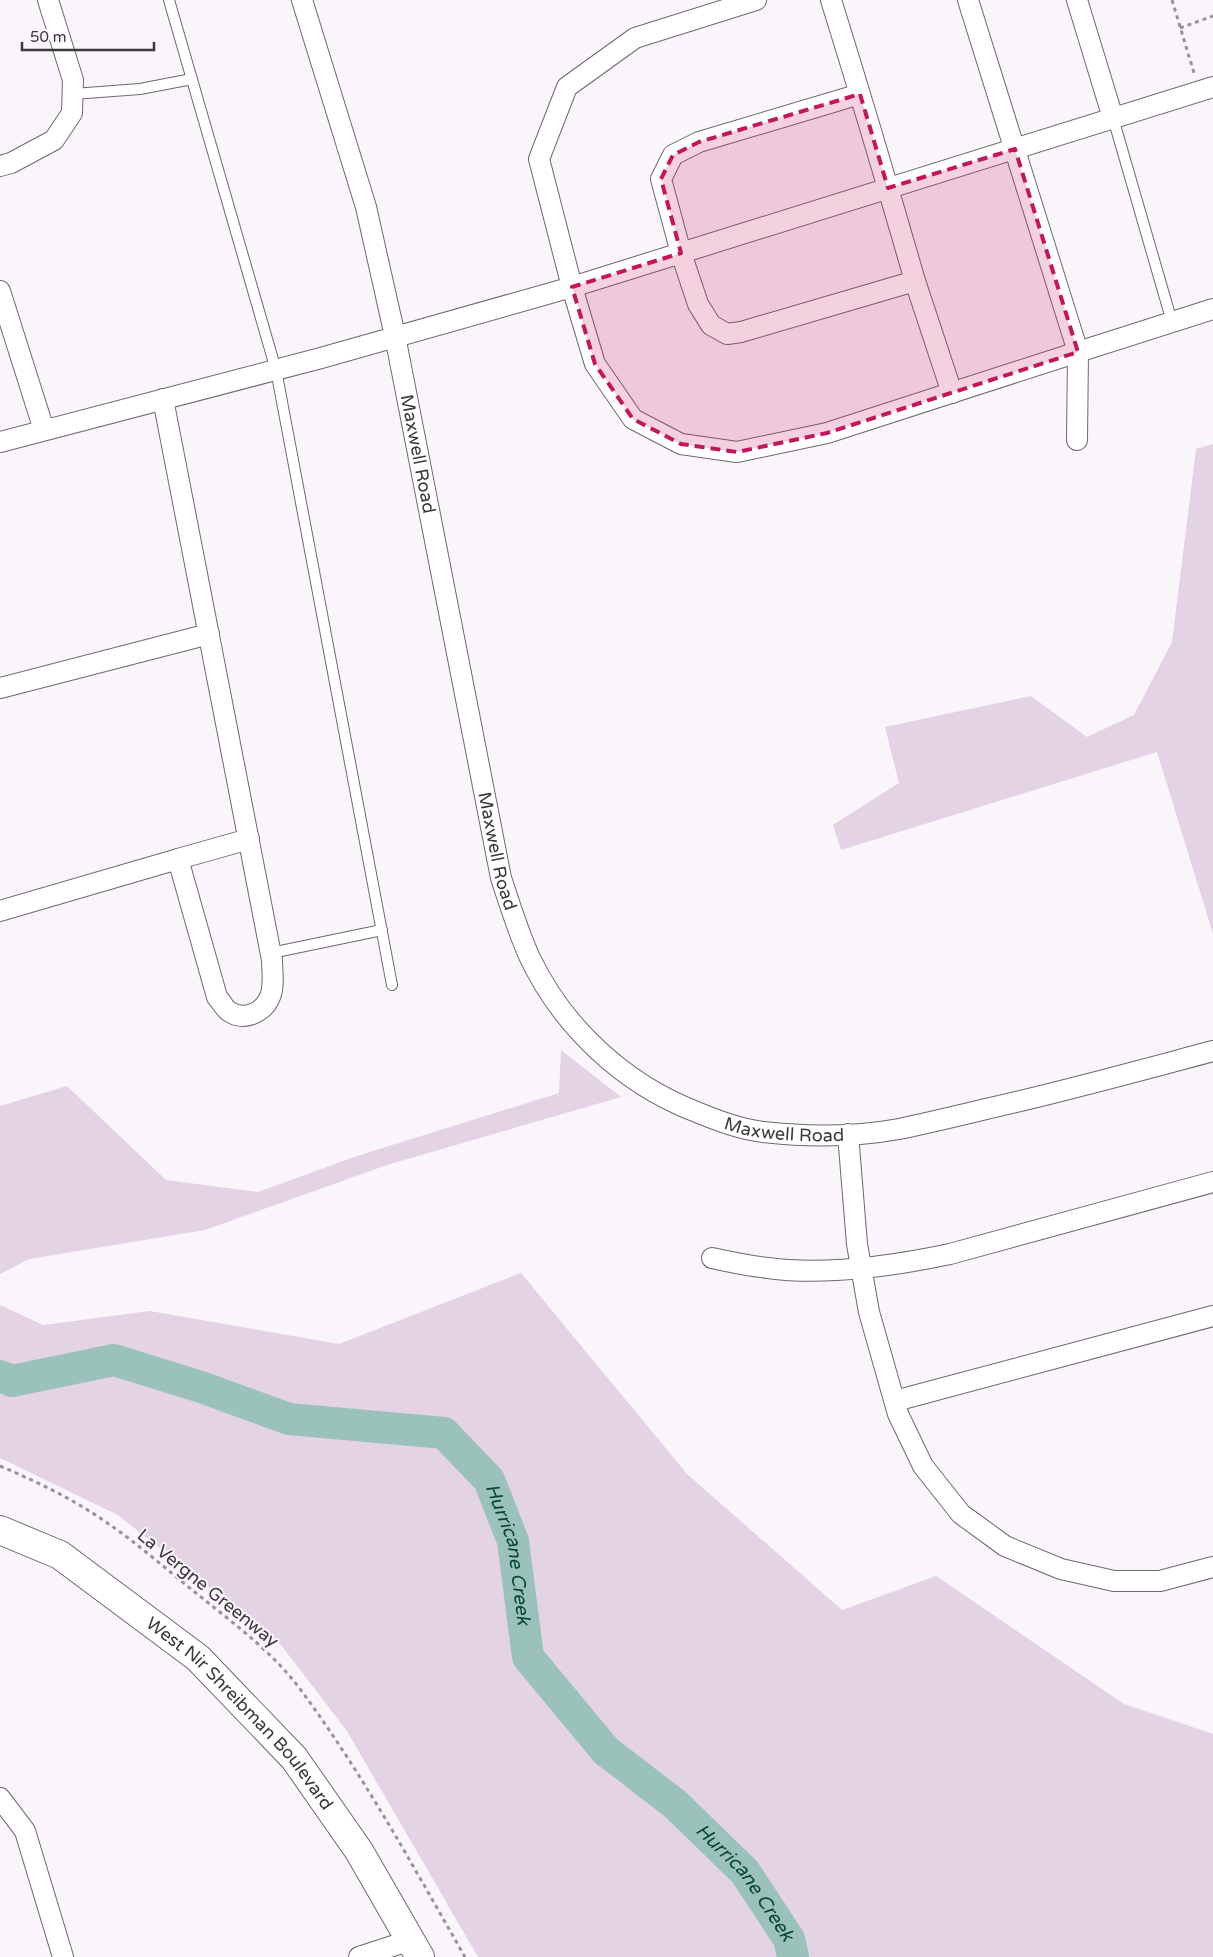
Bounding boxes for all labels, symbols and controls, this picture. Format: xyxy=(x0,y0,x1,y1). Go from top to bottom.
scale bar xyxy=(22,20,155,52)
text: 50 m xyxy=(30,28,67,46)
street label: Maxwell Road xyxy=(396,392,440,515)
street label: Maxwell Road xyxy=(473,790,522,913)
street label: Maxwell Road xyxy=(721,1112,845,1146)
water label: Hurricane Creek xyxy=(481,1481,535,1628)
street label: La Vergne Greenway xyxy=(133,1524,284,1652)
street label: West Nir Shreibman Boulevard xyxy=(142,1612,338,1814)
water label: Hurricane Creek xyxy=(691,1819,799,1947)

